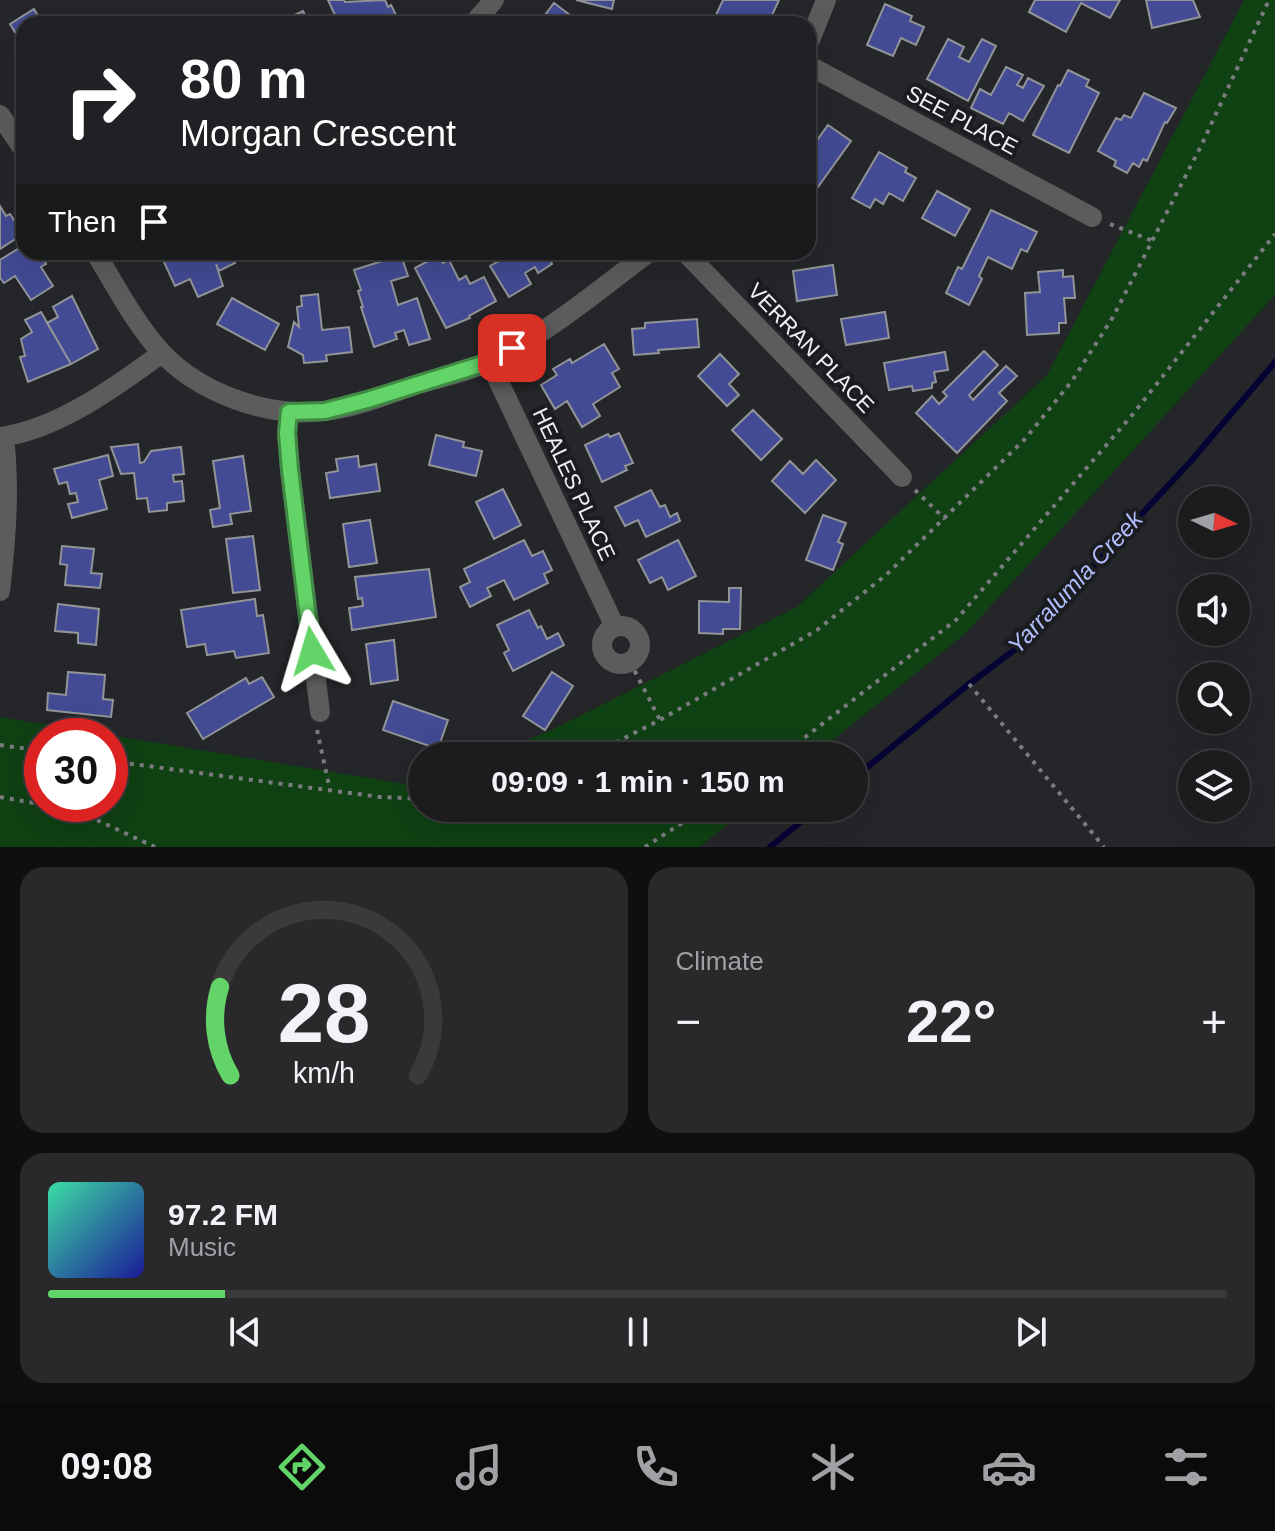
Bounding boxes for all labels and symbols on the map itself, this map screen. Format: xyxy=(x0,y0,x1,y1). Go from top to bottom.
street label: SEE PLACE xyxy=(902,80,1022,160)
street label: VERRAN PLACE xyxy=(743,278,879,418)
pin xyxy=(478,314,546,382)
street label: HEALES PLACE xyxy=(528,404,620,564)
north arrow xyxy=(1178,486,1250,558)
water label: Yarralumla Creek xyxy=(1002,504,1149,659)
position arrow xyxy=(270,609,354,693)
speed limit sign: 30 xyxy=(24,718,128,822)

